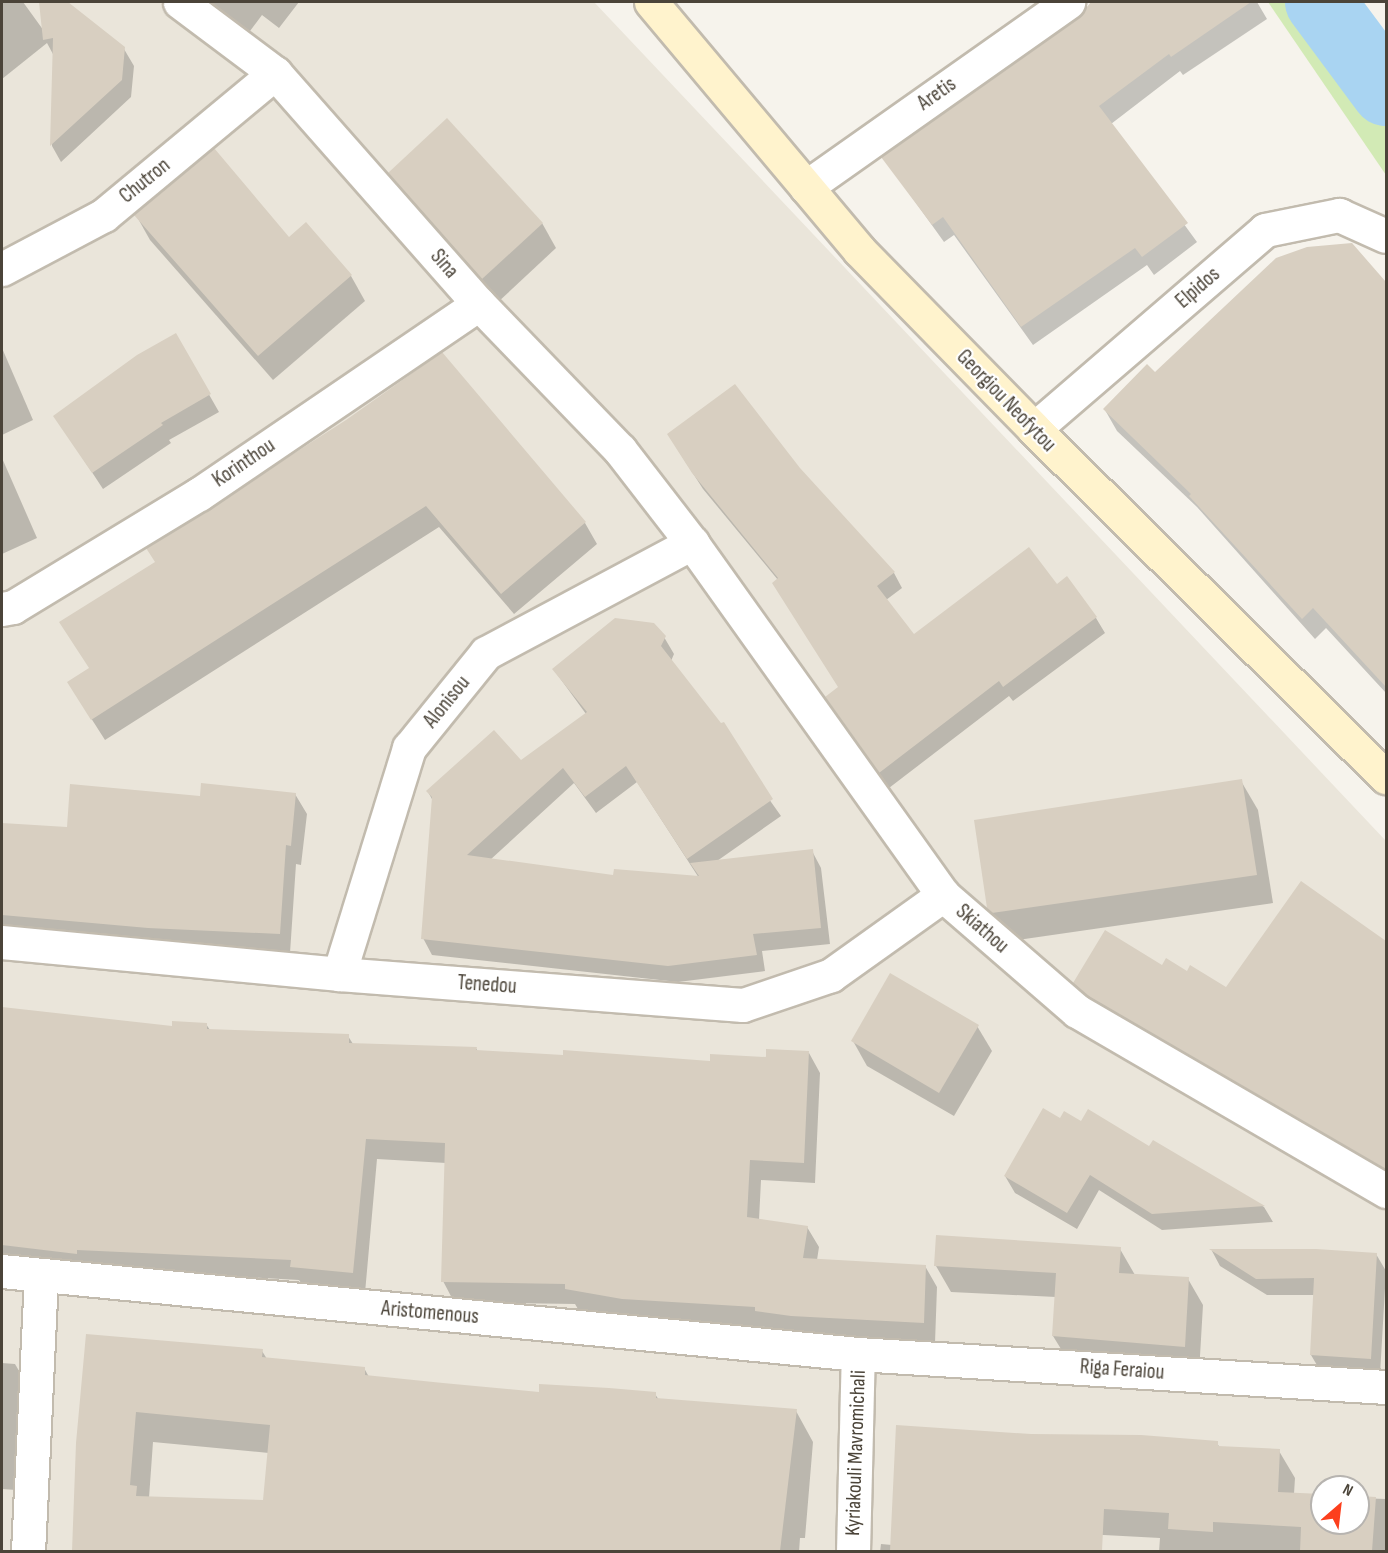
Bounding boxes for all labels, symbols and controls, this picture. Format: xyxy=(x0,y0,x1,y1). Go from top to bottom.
street label: Aretis xyxy=(913,72,961,116)
street label: Chutron xyxy=(115,153,175,209)
street label: Sina xyxy=(425,244,463,284)
street label: Elpidos xyxy=(1171,262,1225,314)
street label: Georgiou Neofytou xyxy=(951,345,1061,457)
street label: Korinthou xyxy=(208,433,280,493)
street label: Alonisou xyxy=(418,671,476,733)
street label: Skiathou xyxy=(950,899,1014,959)
street label: Tenedou xyxy=(457,970,517,1000)
street label: Aristomenous xyxy=(380,1296,480,1330)
street label: Riga Feraiou xyxy=(1079,1354,1165,1386)
street label: Kyriakouli Mavromichali xyxy=(841,1370,871,1536)
north arrow xyxy=(1310,1475,1370,1535)
text: N xyxy=(1340,1480,1356,1501)

